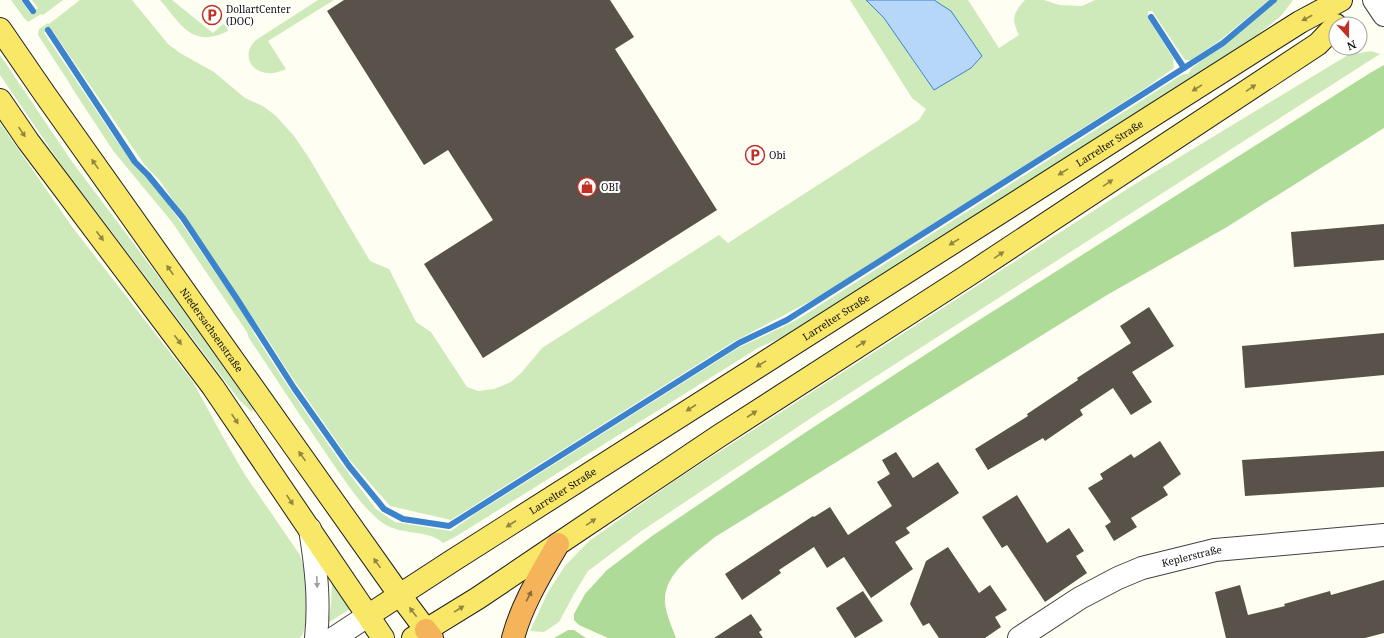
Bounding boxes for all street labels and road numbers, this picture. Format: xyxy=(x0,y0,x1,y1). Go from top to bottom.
street label: Larrelter Straße xyxy=(1073,117,1146,170)
street label: Niedersachsenstraße xyxy=(177,285,247,375)
street label: Larrelter Straße xyxy=(800,290,872,343)
street label: Larrelter Straße xyxy=(526,464,599,517)
street label: Keplerstraße xyxy=(1160,542,1222,570)

